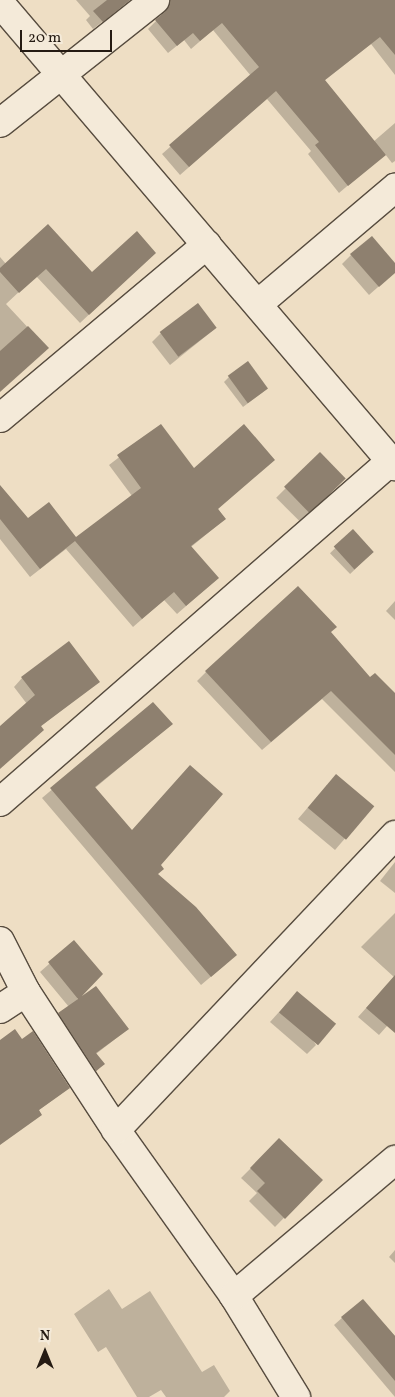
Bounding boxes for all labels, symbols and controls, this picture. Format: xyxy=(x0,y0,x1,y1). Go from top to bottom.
scale bar xyxy=(22,20,115,52)
text: 20 m xyxy=(28,28,61,49)
north arrow xyxy=(20,1327,70,1377)
text: N xyxy=(40,1327,50,1346)

